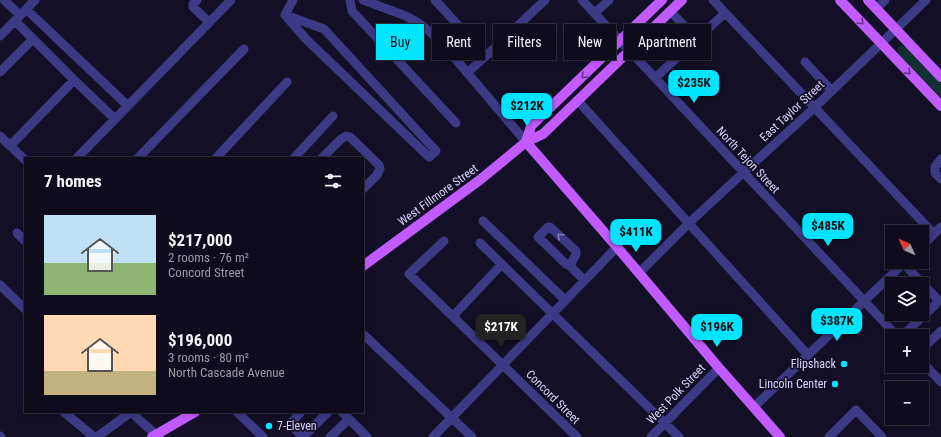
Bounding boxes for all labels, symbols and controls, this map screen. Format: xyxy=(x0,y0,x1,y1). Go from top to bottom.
one-way arrow xyxy=(856,17,864,25)
chip: Buy xyxy=(376,24,424,60)
chip: Rent xyxy=(432,24,485,60)
chip: Filters xyxy=(493,24,556,60)
chip: New xyxy=(564,24,616,60)
chip: Apartment xyxy=(624,24,711,60)
one-way arrow xyxy=(903,67,911,75)
pin: $235K xyxy=(666,70,722,104)
one-way arrow xyxy=(581,71,589,79)
text: $235K xyxy=(677,75,711,90)
street label: East Taylor Street xyxy=(757,77,827,144)
pin: $212K xyxy=(499,93,555,127)
text: $212K xyxy=(510,98,544,113)
street label: North Tejon Street xyxy=(714,124,783,197)
street label: West Fillmore Street xyxy=(395,161,481,229)
icon: filters xyxy=(322,170,344,192)
text: 7 homes xyxy=(44,171,102,191)
pin: $485K xyxy=(800,213,856,247)
text: $485K xyxy=(811,218,845,233)
pin: $411K xyxy=(608,219,664,253)
text: $411K xyxy=(619,224,653,239)
north arrow xyxy=(885,225,929,269)
map controls xyxy=(885,225,929,425)
text: $217,000 xyxy=(168,230,232,250)
icon: home xyxy=(76,231,124,279)
one-way arrow xyxy=(557,233,565,241)
text: 2 rooms · 76 m² xyxy=(168,250,249,265)
text: Concord Street xyxy=(168,265,244,280)
button: layers xyxy=(885,277,929,321)
pin: $387K xyxy=(809,308,865,342)
text: $387K xyxy=(820,313,854,328)
pin: $217K xyxy=(473,314,529,348)
pin: $196K xyxy=(689,314,745,348)
text: $217K xyxy=(484,319,518,334)
text: $196K xyxy=(700,319,734,334)
button: + xyxy=(885,329,929,373)
text: $196,000 xyxy=(168,330,232,350)
icon: home xyxy=(76,331,124,379)
text: 3 rooms · 80 m² xyxy=(168,350,249,365)
place label: Flipshack xyxy=(791,357,837,371)
marker: Flipshack xyxy=(839,359,849,369)
street label: West Polk Street xyxy=(644,361,708,427)
text: North Cascade Avenue xyxy=(168,365,285,380)
street label: Concord Street xyxy=(523,367,583,427)
place label: Lincoln Center xyxy=(759,377,827,391)
marker: Lincoln Center xyxy=(830,379,840,389)
button: − xyxy=(885,381,929,425)
place label: 7-Eleven xyxy=(277,419,317,433)
marker: 7-Eleven xyxy=(264,421,274,431)

